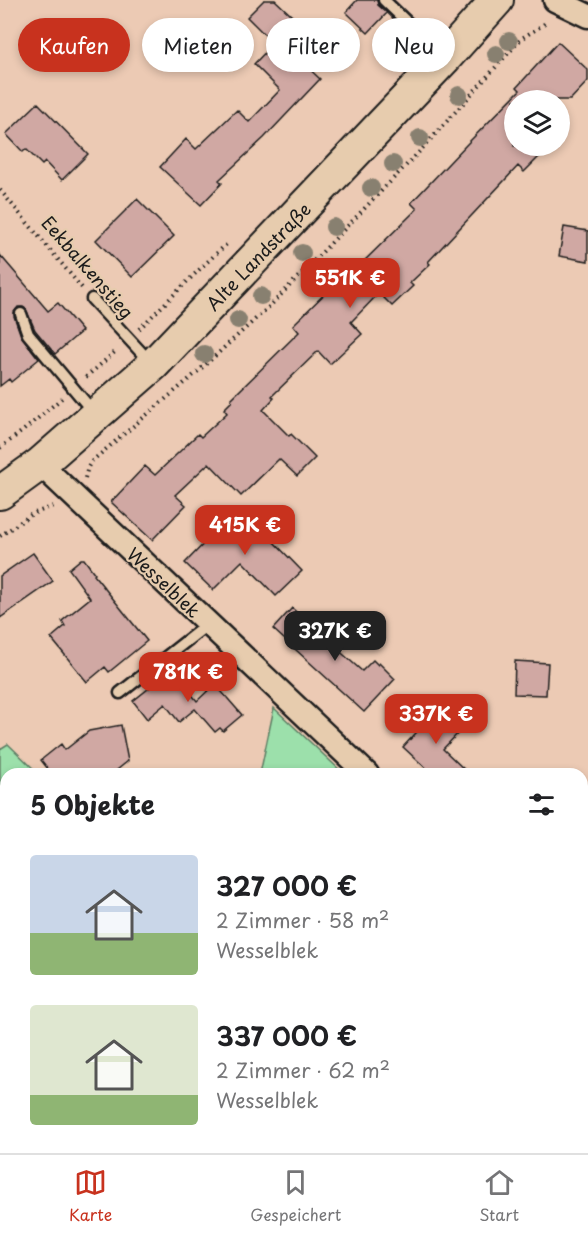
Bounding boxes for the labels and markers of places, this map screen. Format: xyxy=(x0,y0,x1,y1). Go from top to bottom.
pin: 551K € xyxy=(301,258,399,309)
pin: 415K € xyxy=(196,505,294,556)
pin: 327K € xyxy=(286,611,384,662)
pin: 781K € xyxy=(139,652,237,703)
pin: 337K € xyxy=(387,694,485,745)

